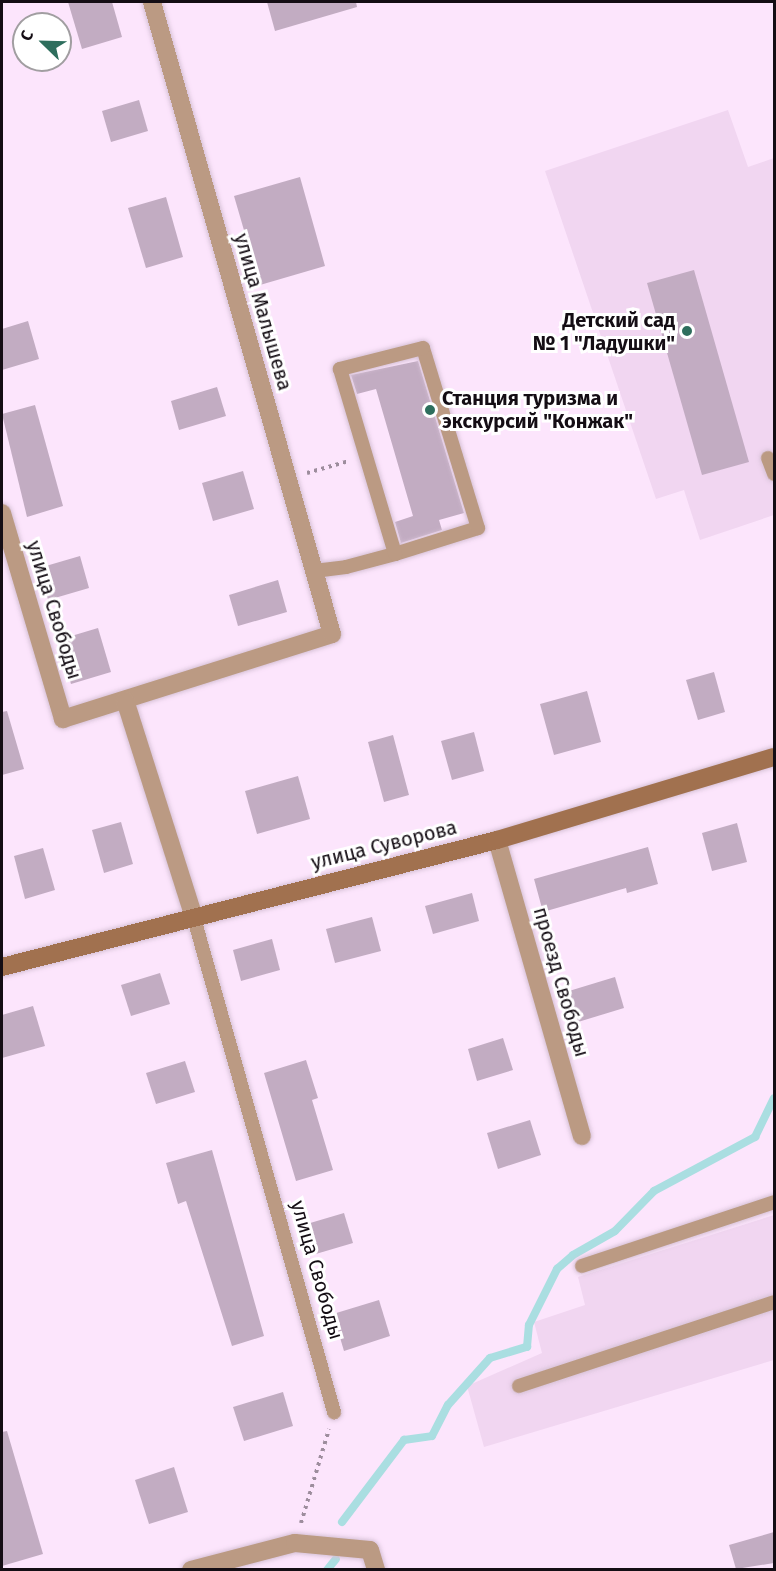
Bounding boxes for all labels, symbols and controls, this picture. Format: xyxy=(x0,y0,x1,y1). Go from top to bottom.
north arrow xyxy=(12,12,72,72)
text: С xyxy=(16,28,37,44)
street label: улица Малышева xyxy=(229,231,297,393)
place label: Детский сад № 1 "Ладушки" xyxy=(533,308,675,355)
marker: Детский сад № 1 "Ладушки" xyxy=(680,324,694,338)
place label: Станция туризма и экскурсий "Конжак" xyxy=(442,386,633,433)
marker: Станция туризма и экскурсий "Конжак" xyxy=(423,403,437,417)
street label: улица Свободы xyxy=(22,538,86,682)
street label: улица Суворова xyxy=(309,815,459,875)
street label: проезд Свободы xyxy=(528,904,594,1060)
street label: улица Свободы xyxy=(286,1198,348,1342)

